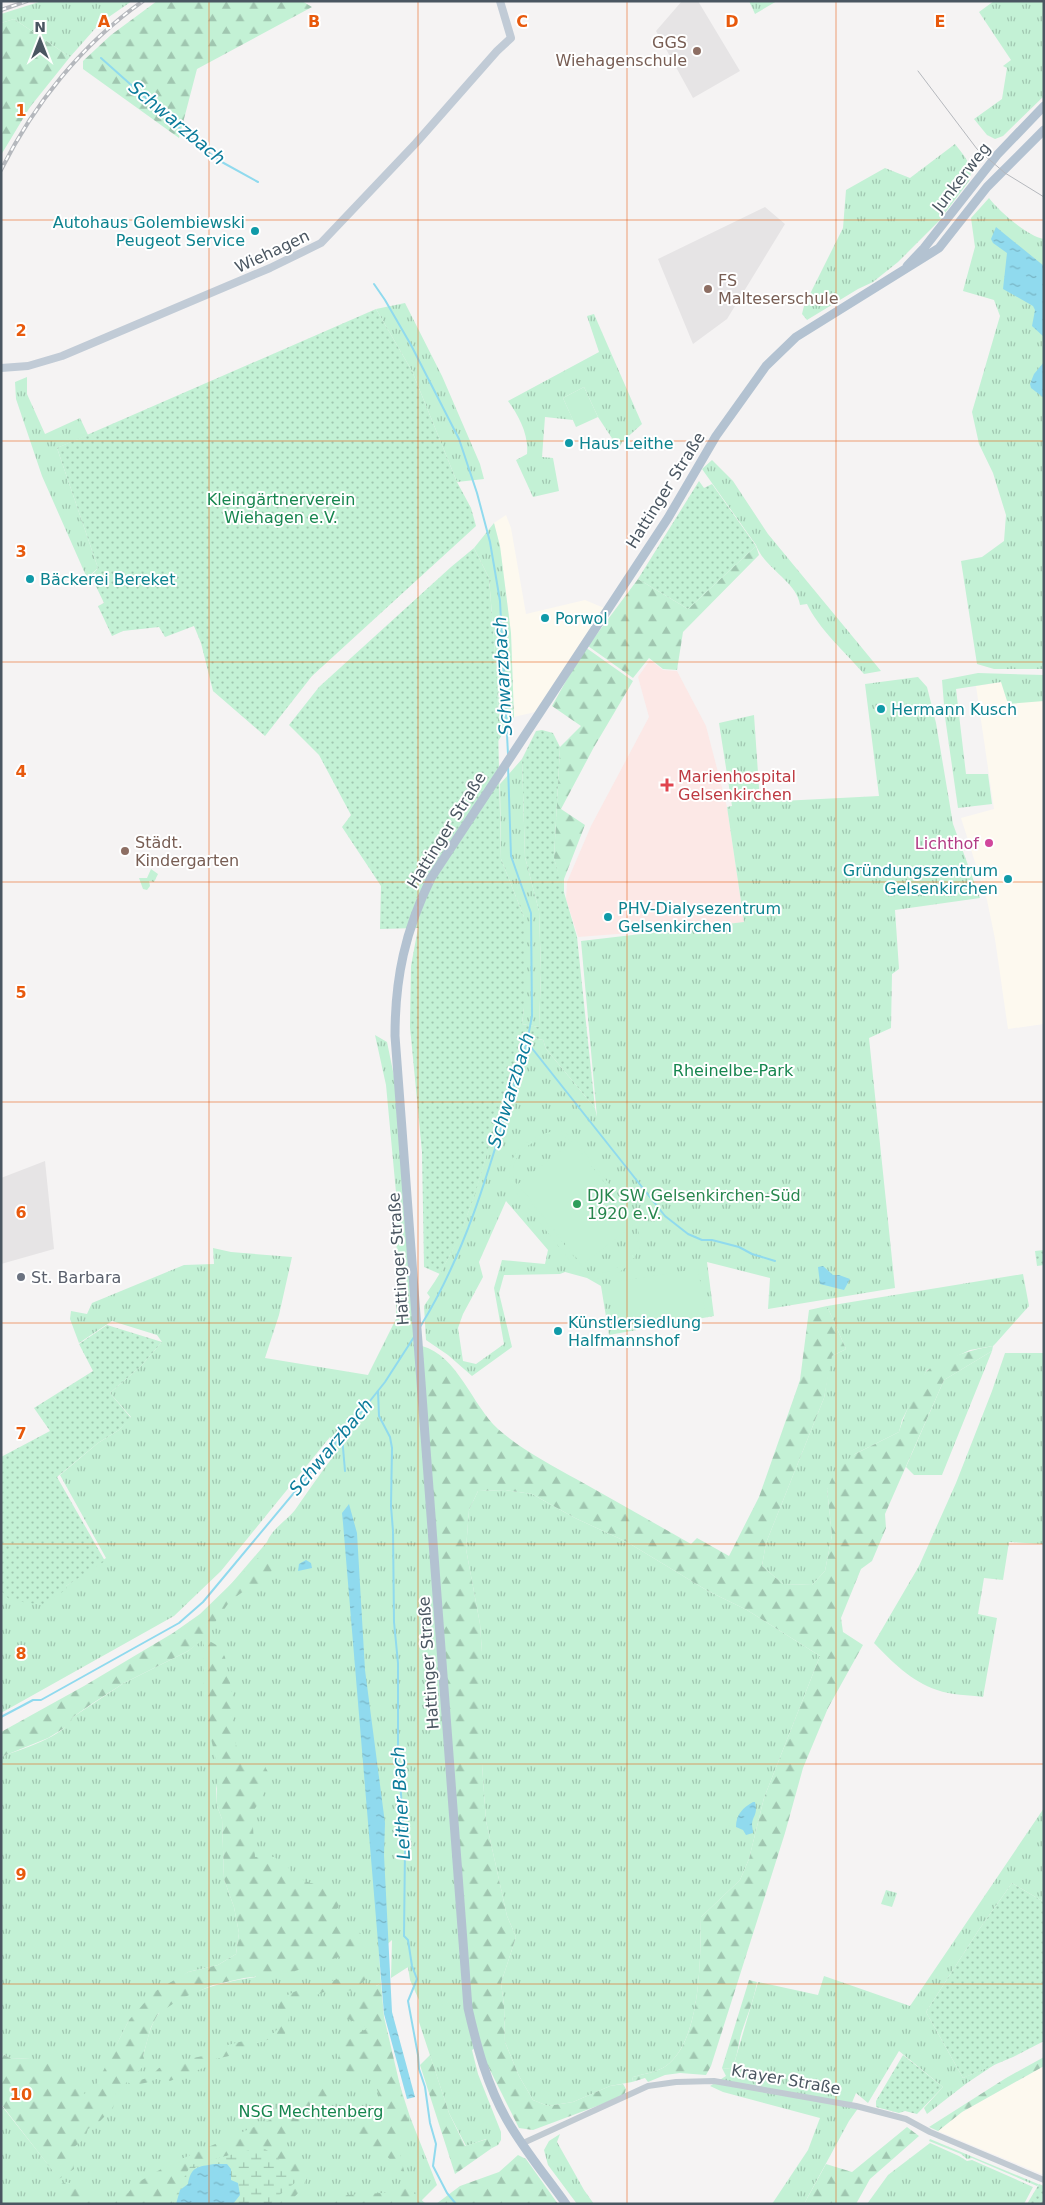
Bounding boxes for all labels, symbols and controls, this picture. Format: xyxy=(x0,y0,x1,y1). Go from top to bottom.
text: A xyxy=(98,12,111,31)
text: B xyxy=(308,12,320,31)
text: C xyxy=(516,12,528,31)
text: D xyxy=(725,12,739,31)
text: E xyxy=(935,12,945,31)
north arrow xyxy=(15,15,65,65)
text: N xyxy=(34,19,46,35)
place label: GGS Wiehagenschule xyxy=(555,33,687,70)
marker: GGS Wiehagenschule xyxy=(691,45,703,57)
water label: Schwarzbach xyxy=(125,76,230,169)
text: 1 xyxy=(15,101,27,120)
street label: Junkerweg xyxy=(928,139,994,217)
place label: Autohaus Golembiewski Peugeot Service xyxy=(53,213,245,250)
marker: Autohaus Golembiewski Peugeot Service xyxy=(249,225,261,237)
street label: Wiehagen xyxy=(232,226,312,277)
place label: FS Malteserschule xyxy=(718,271,839,308)
marker: FS Malteserschule xyxy=(702,283,714,295)
text: 2 xyxy=(15,321,27,340)
street label: Hattinger Straße xyxy=(622,429,709,552)
place label: Haus Leithe xyxy=(579,434,674,453)
marker: Haus Leithe xyxy=(563,437,575,449)
park label: Kleingärtnerverein Wiehagen e.V. xyxy=(207,490,355,527)
text: 3 xyxy=(15,542,27,561)
place label: Bäckerei Bereket xyxy=(40,570,175,589)
marker: Bäckerei Bereket xyxy=(24,573,36,585)
place label: Porwol xyxy=(555,609,608,628)
marker: Porwol xyxy=(539,612,551,624)
water label: Schwarzbach xyxy=(489,616,516,736)
place label: Hermann Kusch xyxy=(891,700,1017,719)
marker: Hermann Kusch xyxy=(875,703,887,715)
text: 4 xyxy=(15,762,27,781)
place label: Marienhospital Gelsenkirchen xyxy=(678,767,796,804)
street label: Hattinger Straße xyxy=(403,769,490,892)
marker: Marienhospital Gelsenkirchen xyxy=(660,778,674,792)
place label: Städt. Kindergarten xyxy=(135,833,239,870)
place label: Lichthof xyxy=(915,834,979,853)
marker: Lichthof xyxy=(983,837,995,849)
marker: Städt. Kindergarten xyxy=(119,845,131,857)
place label: Gründungszentrum Gelsenkirchen xyxy=(843,861,998,898)
marker: Gründungszentrum Gelsenkirchen xyxy=(1002,873,1014,885)
place label: PHV-Dialysezentrum Gelsenkirchen xyxy=(618,899,781,936)
marker: PHV-Dialysezentrum Gelsenkirchen xyxy=(602,911,614,923)
text: 5 xyxy=(15,983,27,1002)
water label: Schwarzbach xyxy=(483,1030,538,1150)
park label: Rheinelbe-Park xyxy=(673,1061,794,1080)
place label: DJK SW Gelsenkirchen-Süd 1920 e.V. xyxy=(587,1186,801,1223)
street label: Hattinger Straße xyxy=(384,1192,413,1326)
marker: DJK SW Gelsenkirchen-Süd 1920 e.V. xyxy=(571,1198,583,1210)
text: 6 xyxy=(15,1203,27,1222)
place label: St. Barbara xyxy=(31,1268,121,1287)
marker: St. Barbara xyxy=(15,1271,27,1283)
place label: Künstlersiedlung Halfmannshof xyxy=(568,1313,701,1350)
marker: Künstlersiedlung Halfmannshof xyxy=(552,1325,564,1337)
water label: Schwarzbach xyxy=(284,1394,377,1499)
text: 7 xyxy=(15,1424,27,1443)
street label: Hattinger Straße xyxy=(414,1596,443,1730)
text: 8 xyxy=(15,1644,27,1663)
water label: Leither Bach xyxy=(387,1746,414,1860)
text: 9 xyxy=(15,1865,27,1884)
street label: Krayer Straße xyxy=(730,2061,842,2098)
text: 10 xyxy=(10,2085,32,2104)
park label: NSG Mechtenberg xyxy=(239,2102,383,2121)

